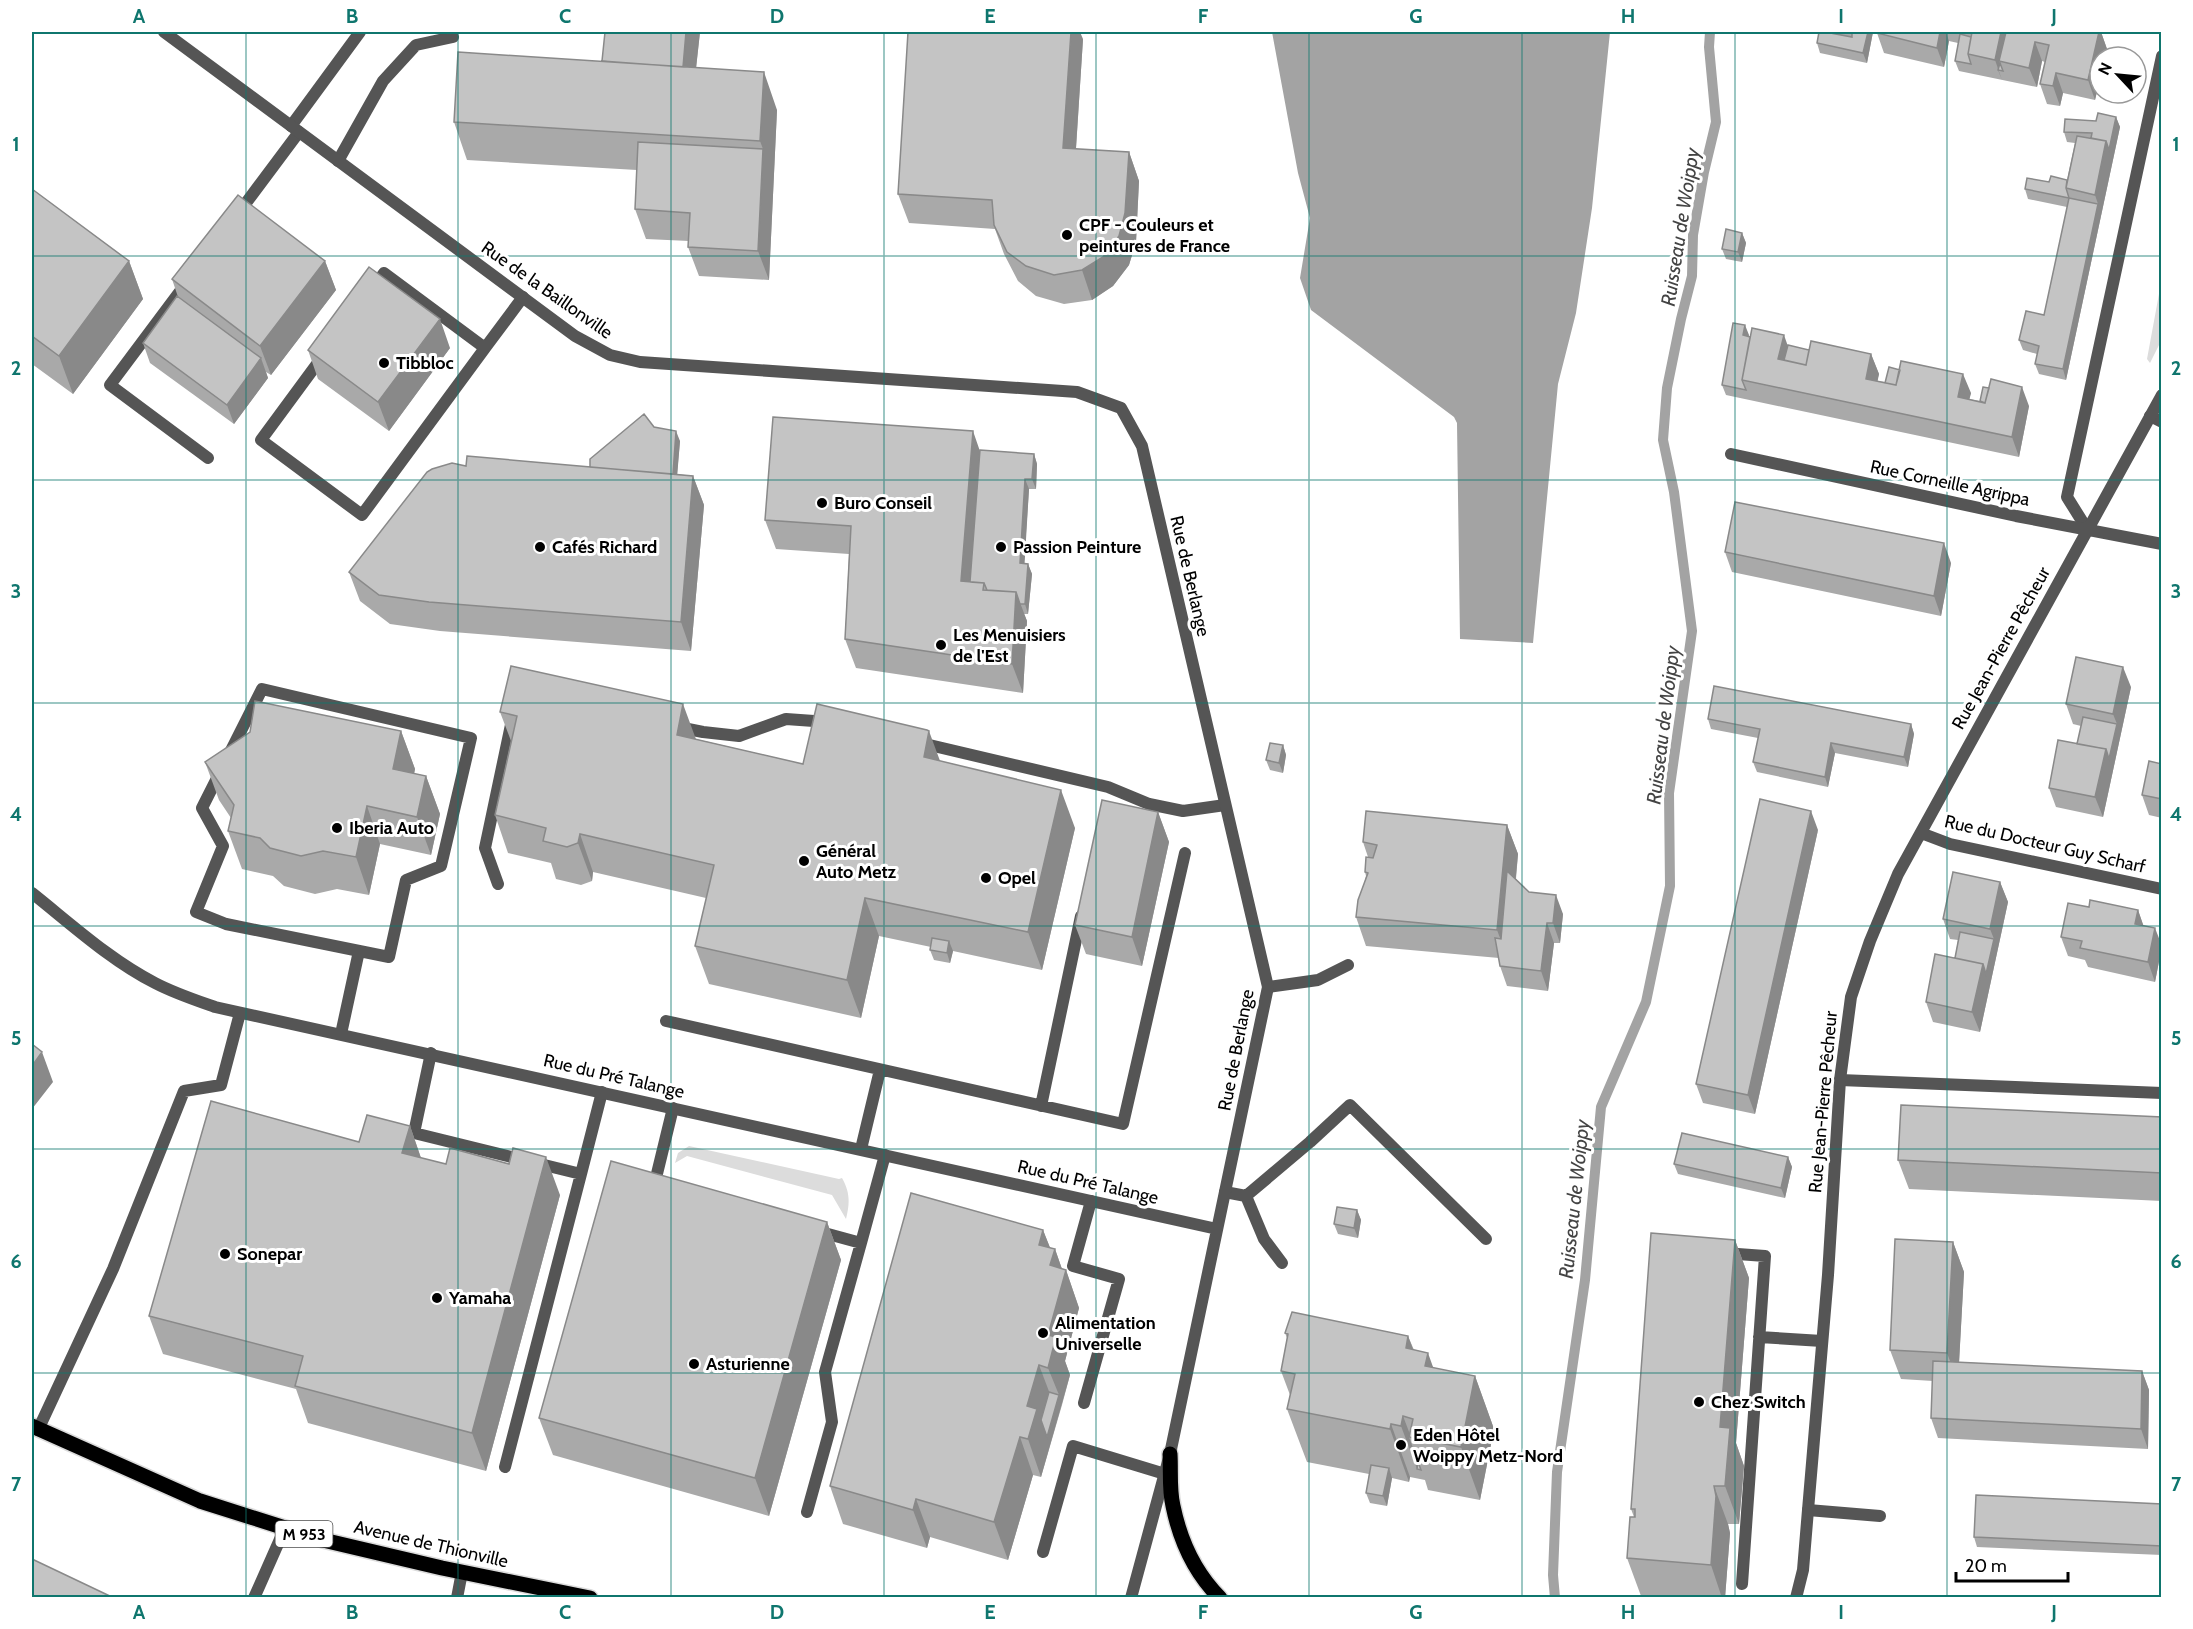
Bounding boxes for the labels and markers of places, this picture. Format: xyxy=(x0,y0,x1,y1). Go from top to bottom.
place label: CPF - Couleurs et peintures de France xyxy=(1079,214,1230,257)
marker: CPF - Couleurs et peintures de France xyxy=(1060,228,1074,242)
place label: Tibbloc xyxy=(396,352,454,374)
marker: Tibbloc xyxy=(377,356,391,370)
place label: Buro Conseil xyxy=(834,492,932,514)
marker: Buro Conseil xyxy=(815,496,829,510)
place label: Cafés Richard xyxy=(552,536,657,558)
place label: Passion Peinture xyxy=(1013,536,1141,558)
marker: Cafés Richard xyxy=(533,540,547,554)
marker: Passion Peinture xyxy=(994,540,1008,554)
place label: Les Menuisiers de l'Est xyxy=(953,624,1066,667)
marker: Les Menuisiers de l'Est xyxy=(934,638,948,652)
place label: Iberia Auto xyxy=(349,817,434,839)
marker: Iberia Auto xyxy=(330,821,344,835)
place label: Général Auto Metz xyxy=(816,840,897,883)
marker: Général Auto Metz xyxy=(797,854,811,868)
place label: Opel xyxy=(998,867,1036,889)
marker: Opel xyxy=(979,871,993,885)
place label: Sonepar xyxy=(237,1243,302,1265)
marker: Sonepar xyxy=(218,1247,232,1261)
place label: Yamaha xyxy=(448,1287,511,1309)
marker: Yamaha xyxy=(430,1291,444,1305)
place label: Alimentation Universelle xyxy=(1055,1312,1156,1355)
marker: Alimentation Universelle xyxy=(1036,1326,1050,1340)
place label: Asturienne xyxy=(706,1353,790,1375)
marker: Asturienne xyxy=(687,1357,701,1371)
place label: Chez Switch xyxy=(1711,1391,1806,1413)
marker: Chez Switch xyxy=(1692,1395,1706,1409)
place label: Eden Hôtel Woippy Metz-Nord xyxy=(1413,1424,1563,1467)
marker: Eden Hôtel Woippy Metz-Nord xyxy=(1394,1438,1408,1452)

